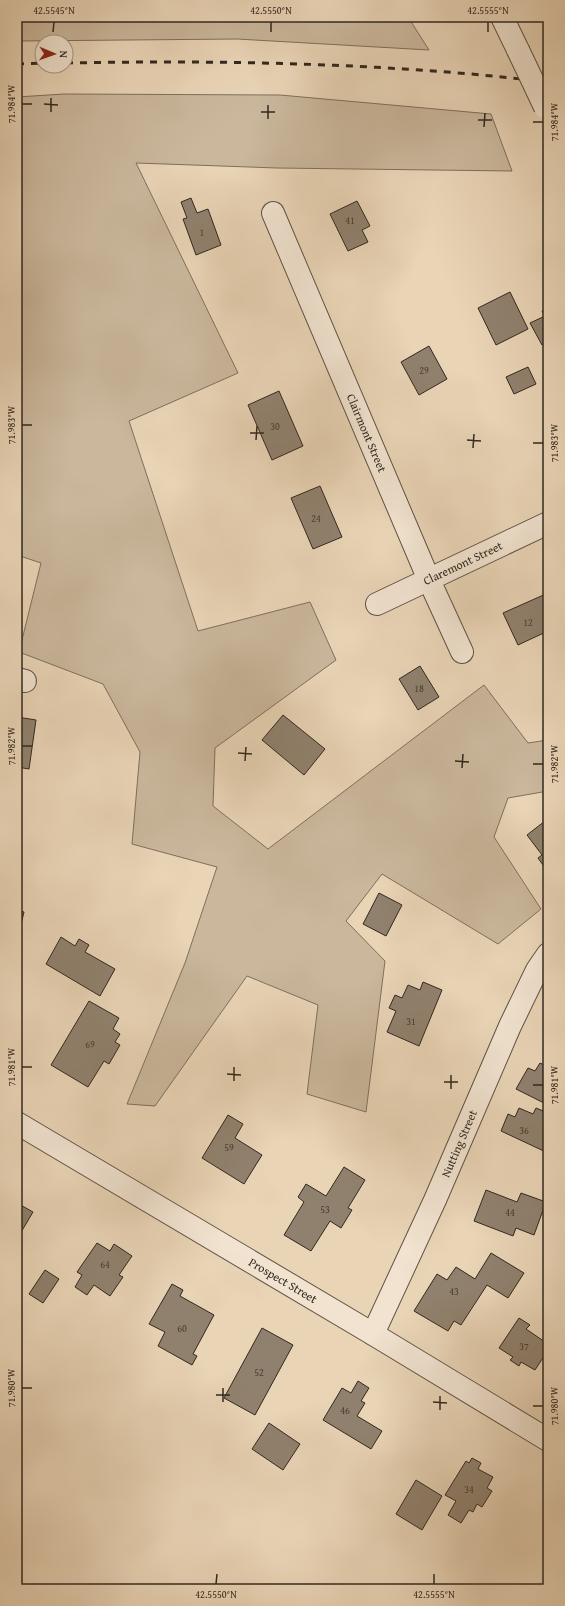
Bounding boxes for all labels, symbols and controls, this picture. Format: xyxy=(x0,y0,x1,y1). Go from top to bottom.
text: 42.5545°N xyxy=(33,3,75,18)
text: 42.5550°N xyxy=(250,3,292,18)
text: 42.5555°N xyxy=(467,3,509,18)
north arrow xyxy=(34,34,74,74)
text: N xyxy=(56,50,72,59)
text: 71.984°W xyxy=(4,84,19,123)
text: 71.984°W xyxy=(547,102,562,141)
house number: 41 xyxy=(345,213,355,228)
house number: 1 xyxy=(200,225,205,240)
house number: 29 xyxy=(419,363,429,378)
street label: Clairmont Street xyxy=(343,391,391,475)
text: 71.983°W xyxy=(4,405,19,444)
house number: 30 xyxy=(270,419,280,434)
text: 71.983°W xyxy=(547,423,562,462)
house number: 24 xyxy=(311,511,321,526)
street label: Claremont Street xyxy=(420,536,506,589)
house number: 12 xyxy=(523,615,533,630)
house number: 18 xyxy=(414,681,424,696)
text: 71.982°W xyxy=(4,726,19,765)
text: 71.982°W xyxy=(547,744,562,783)
house number: 31 xyxy=(406,1014,416,1029)
house number: 69 xyxy=(85,1037,95,1052)
text: 71.981°W xyxy=(4,1047,19,1086)
text: 71.981°W xyxy=(547,1065,562,1104)
street label: Nutting Street xyxy=(437,1106,481,1180)
house number: 36 xyxy=(519,1123,529,1138)
house number: 59 xyxy=(224,1140,234,1155)
house number: 53 xyxy=(320,1202,330,1217)
house number: 44 xyxy=(505,1205,515,1220)
street label: Prospect Street xyxy=(246,1253,321,1307)
house number: 64 xyxy=(100,1257,110,1272)
house number: 43 xyxy=(449,1284,459,1299)
house number: 60 xyxy=(177,1321,187,1336)
house number: 37 xyxy=(519,1339,529,1354)
house number: 52 xyxy=(254,1365,264,1380)
text: 71.980°W xyxy=(4,1368,19,1407)
text: 71.980°W xyxy=(547,1386,562,1425)
house number: 46 xyxy=(340,1403,350,1418)
house number: 34 xyxy=(464,1482,474,1497)
text: 42.5550°N xyxy=(195,1587,237,1602)
text: 42.5555°N xyxy=(413,1587,455,1602)

